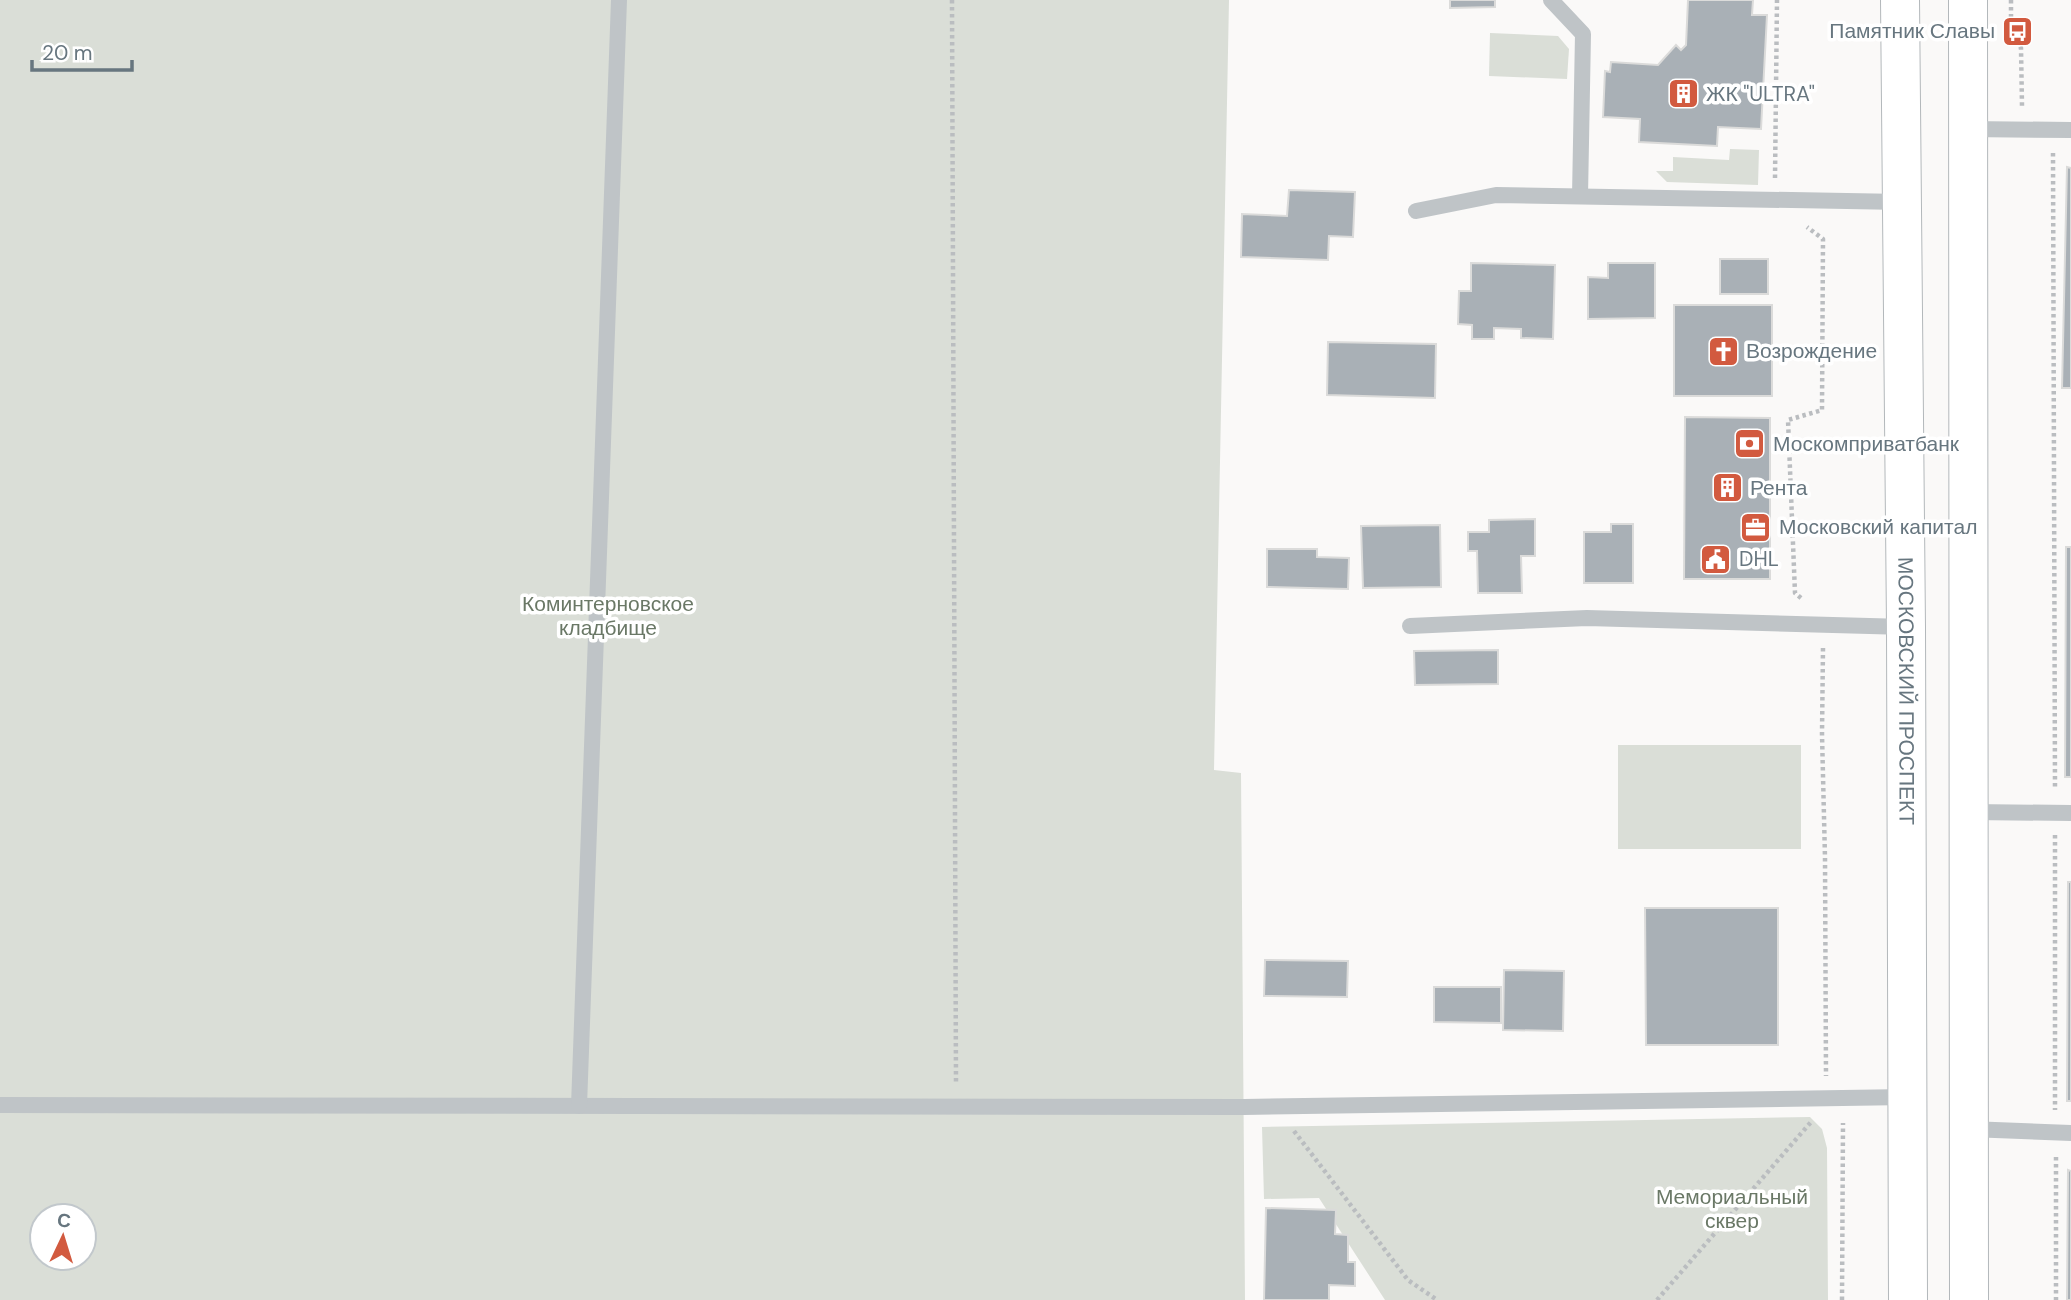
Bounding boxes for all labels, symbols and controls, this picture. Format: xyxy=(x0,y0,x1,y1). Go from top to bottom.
bus stop icon: Памятник Славы xyxy=(2001,14,2035,48)
place label: Памятник Славы xyxy=(1829,17,1995,45)
scale bar xyxy=(32,28,131,72)
text: 20 m xyxy=(42,39,93,67)
building icon: ЖК "ULTRA" xyxy=(1666,77,1700,111)
place label: ЖК "ULTRA" xyxy=(1706,80,1815,108)
church icon: Возрождение xyxy=(1706,334,1740,368)
place label: Возрождение xyxy=(1746,337,1877,365)
bank icon: Москомприватбанк xyxy=(1733,427,1767,461)
place label: Москомприватбанк xyxy=(1773,430,1960,458)
building icon: Рента xyxy=(1710,471,1744,505)
place label: Рента xyxy=(1750,474,1808,502)
office icon: Московский капитал xyxy=(1739,510,1773,544)
place label: Московский капитал xyxy=(1779,513,1977,541)
public building icon: DHL xyxy=(1699,542,1733,576)
place label: DHL xyxy=(1739,545,1779,573)
street label: МОСКОВСКИЙ ПРОСПЕКТ xyxy=(1891,557,1921,825)
park label: Коминтерновское кладбище xyxy=(522,590,694,642)
park label: Мемориальный сквер xyxy=(1656,1183,1808,1235)
north arrow xyxy=(28,1202,98,1272)
text: С xyxy=(56,1208,72,1234)

